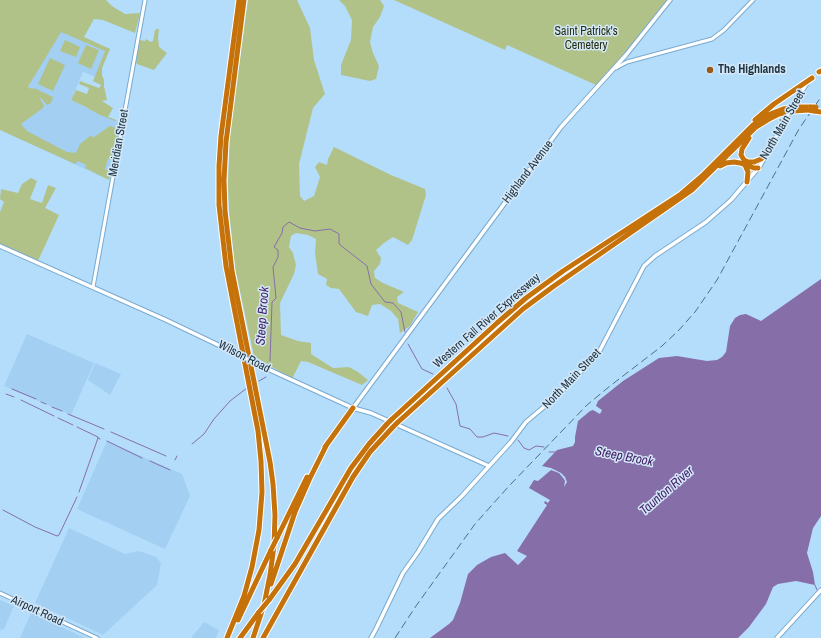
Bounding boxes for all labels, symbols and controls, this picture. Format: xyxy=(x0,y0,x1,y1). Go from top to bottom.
park label: Saint Patrick's Cemetery xyxy=(554,25,618,53)
place label: The Highlands xyxy=(718,63,786,77)
marker: The Highlands xyxy=(705,65,715,75)
street label: North Main Street xyxy=(757,88,809,162)
street label: Meridian Street xyxy=(106,108,132,178)
street label: Highland Avenue xyxy=(500,138,556,206)
street label: Western Fall River Expressway xyxy=(431,271,543,371)
water label: Steep Brook xyxy=(253,286,273,346)
street label: Wilson Road xyxy=(216,338,272,376)
street label: North Main Street xyxy=(540,346,604,412)
water label: Steep Brook xyxy=(594,444,654,470)
water label: Taunton River xyxy=(637,463,697,519)
street label: Airport Road xyxy=(9,593,65,629)

